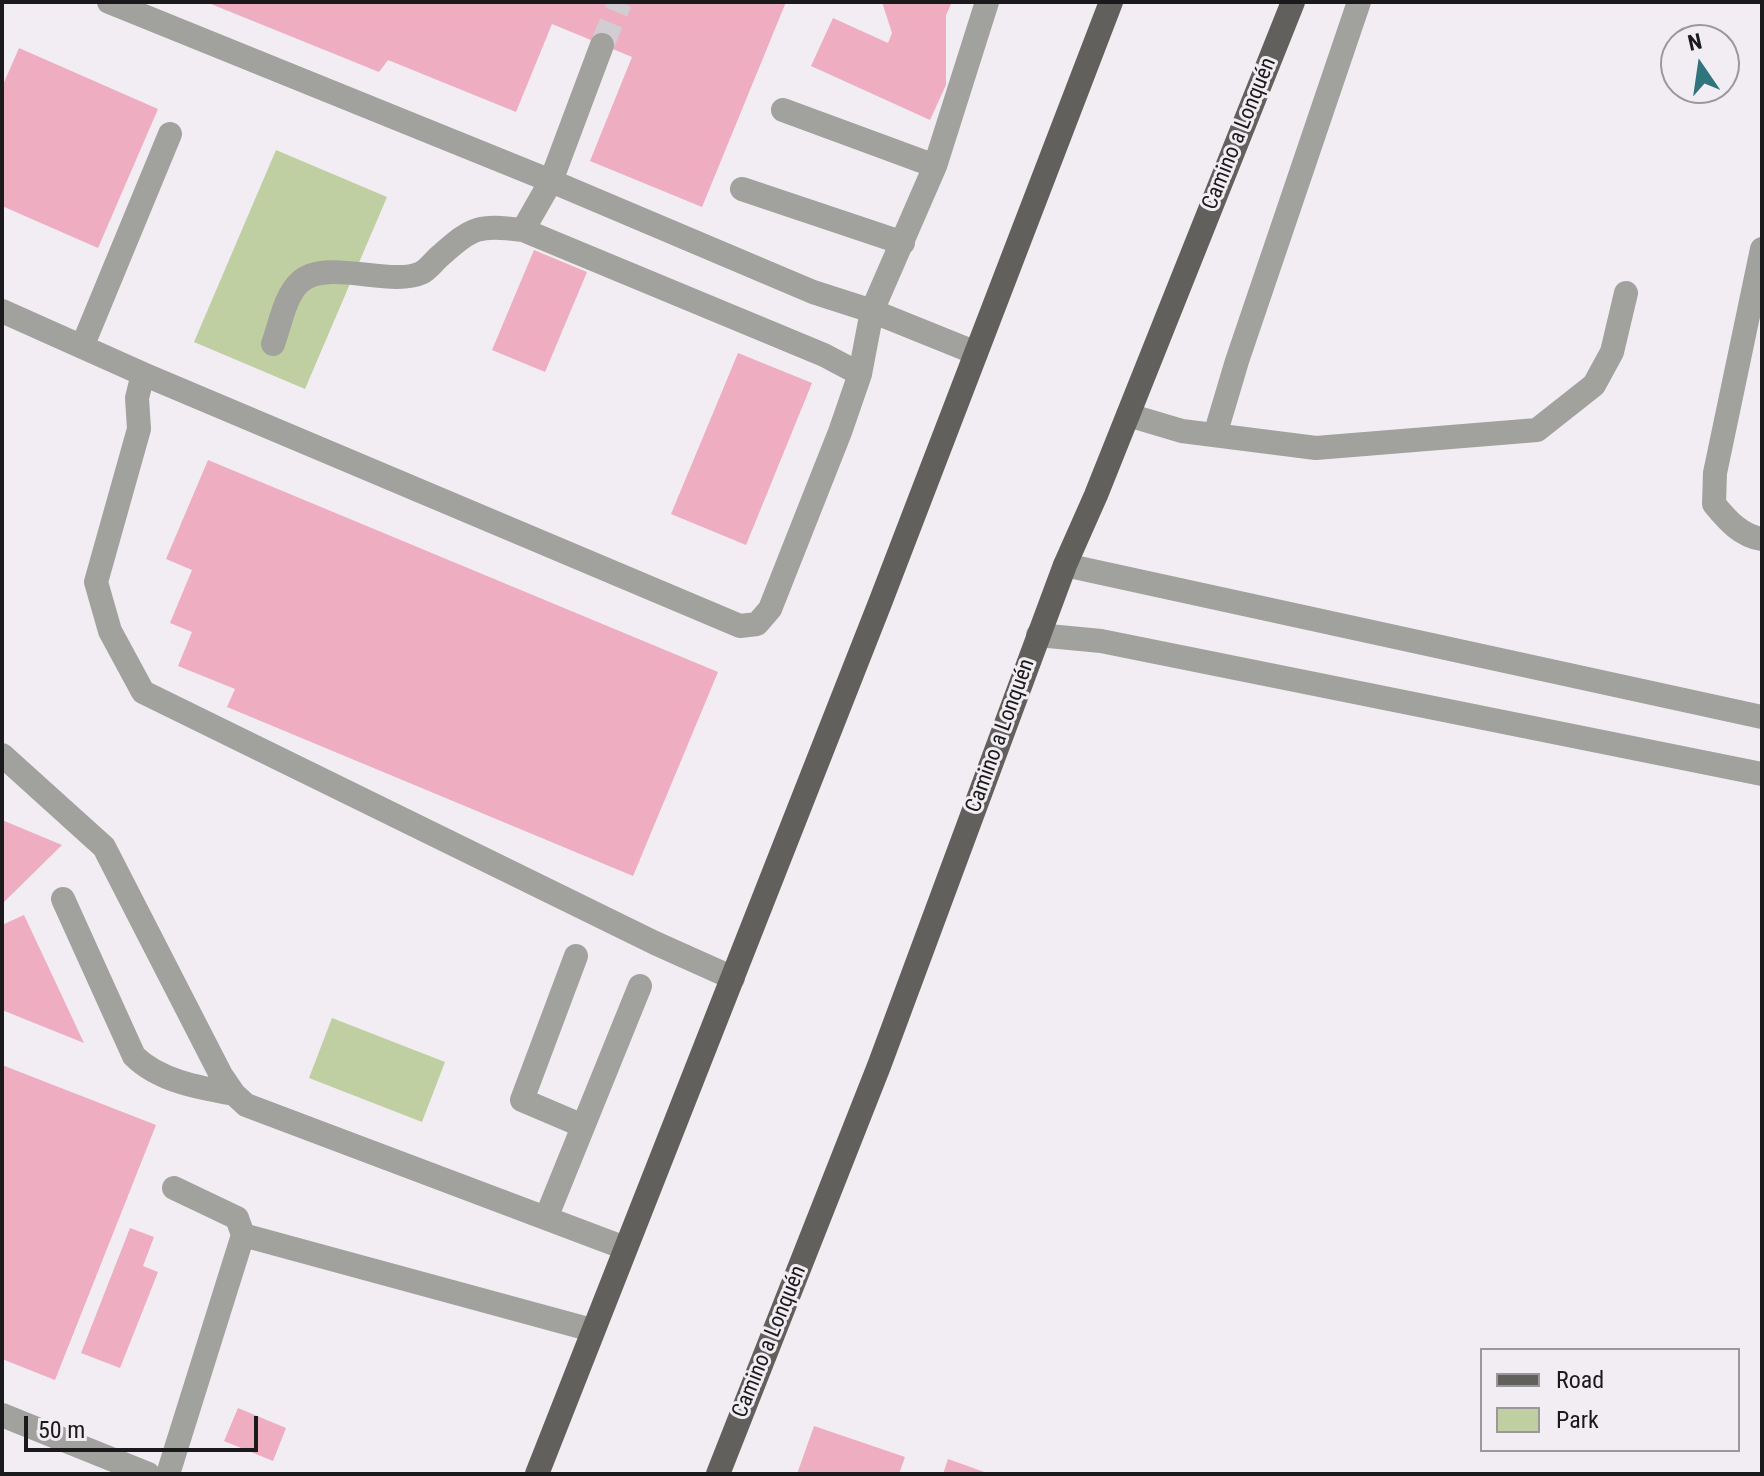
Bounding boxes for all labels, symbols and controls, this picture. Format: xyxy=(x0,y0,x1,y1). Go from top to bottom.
north arrow xyxy=(1660,24,1740,104)
text: N xyxy=(1686,28,1704,56)
street label: Camino a Lonquén xyxy=(1197,54,1283,214)
street label: Camino a Lonquén xyxy=(961,655,1041,817)
street label: Camino a Lonquén xyxy=(727,1262,813,1422)
legend xyxy=(1480,1348,1740,1452)
text: Road xyxy=(1556,1366,1604,1394)
scale bar xyxy=(28,1400,262,1450)
text: Park xyxy=(1556,1406,1599,1434)
text: 50 m xyxy=(38,1416,85,1444)

